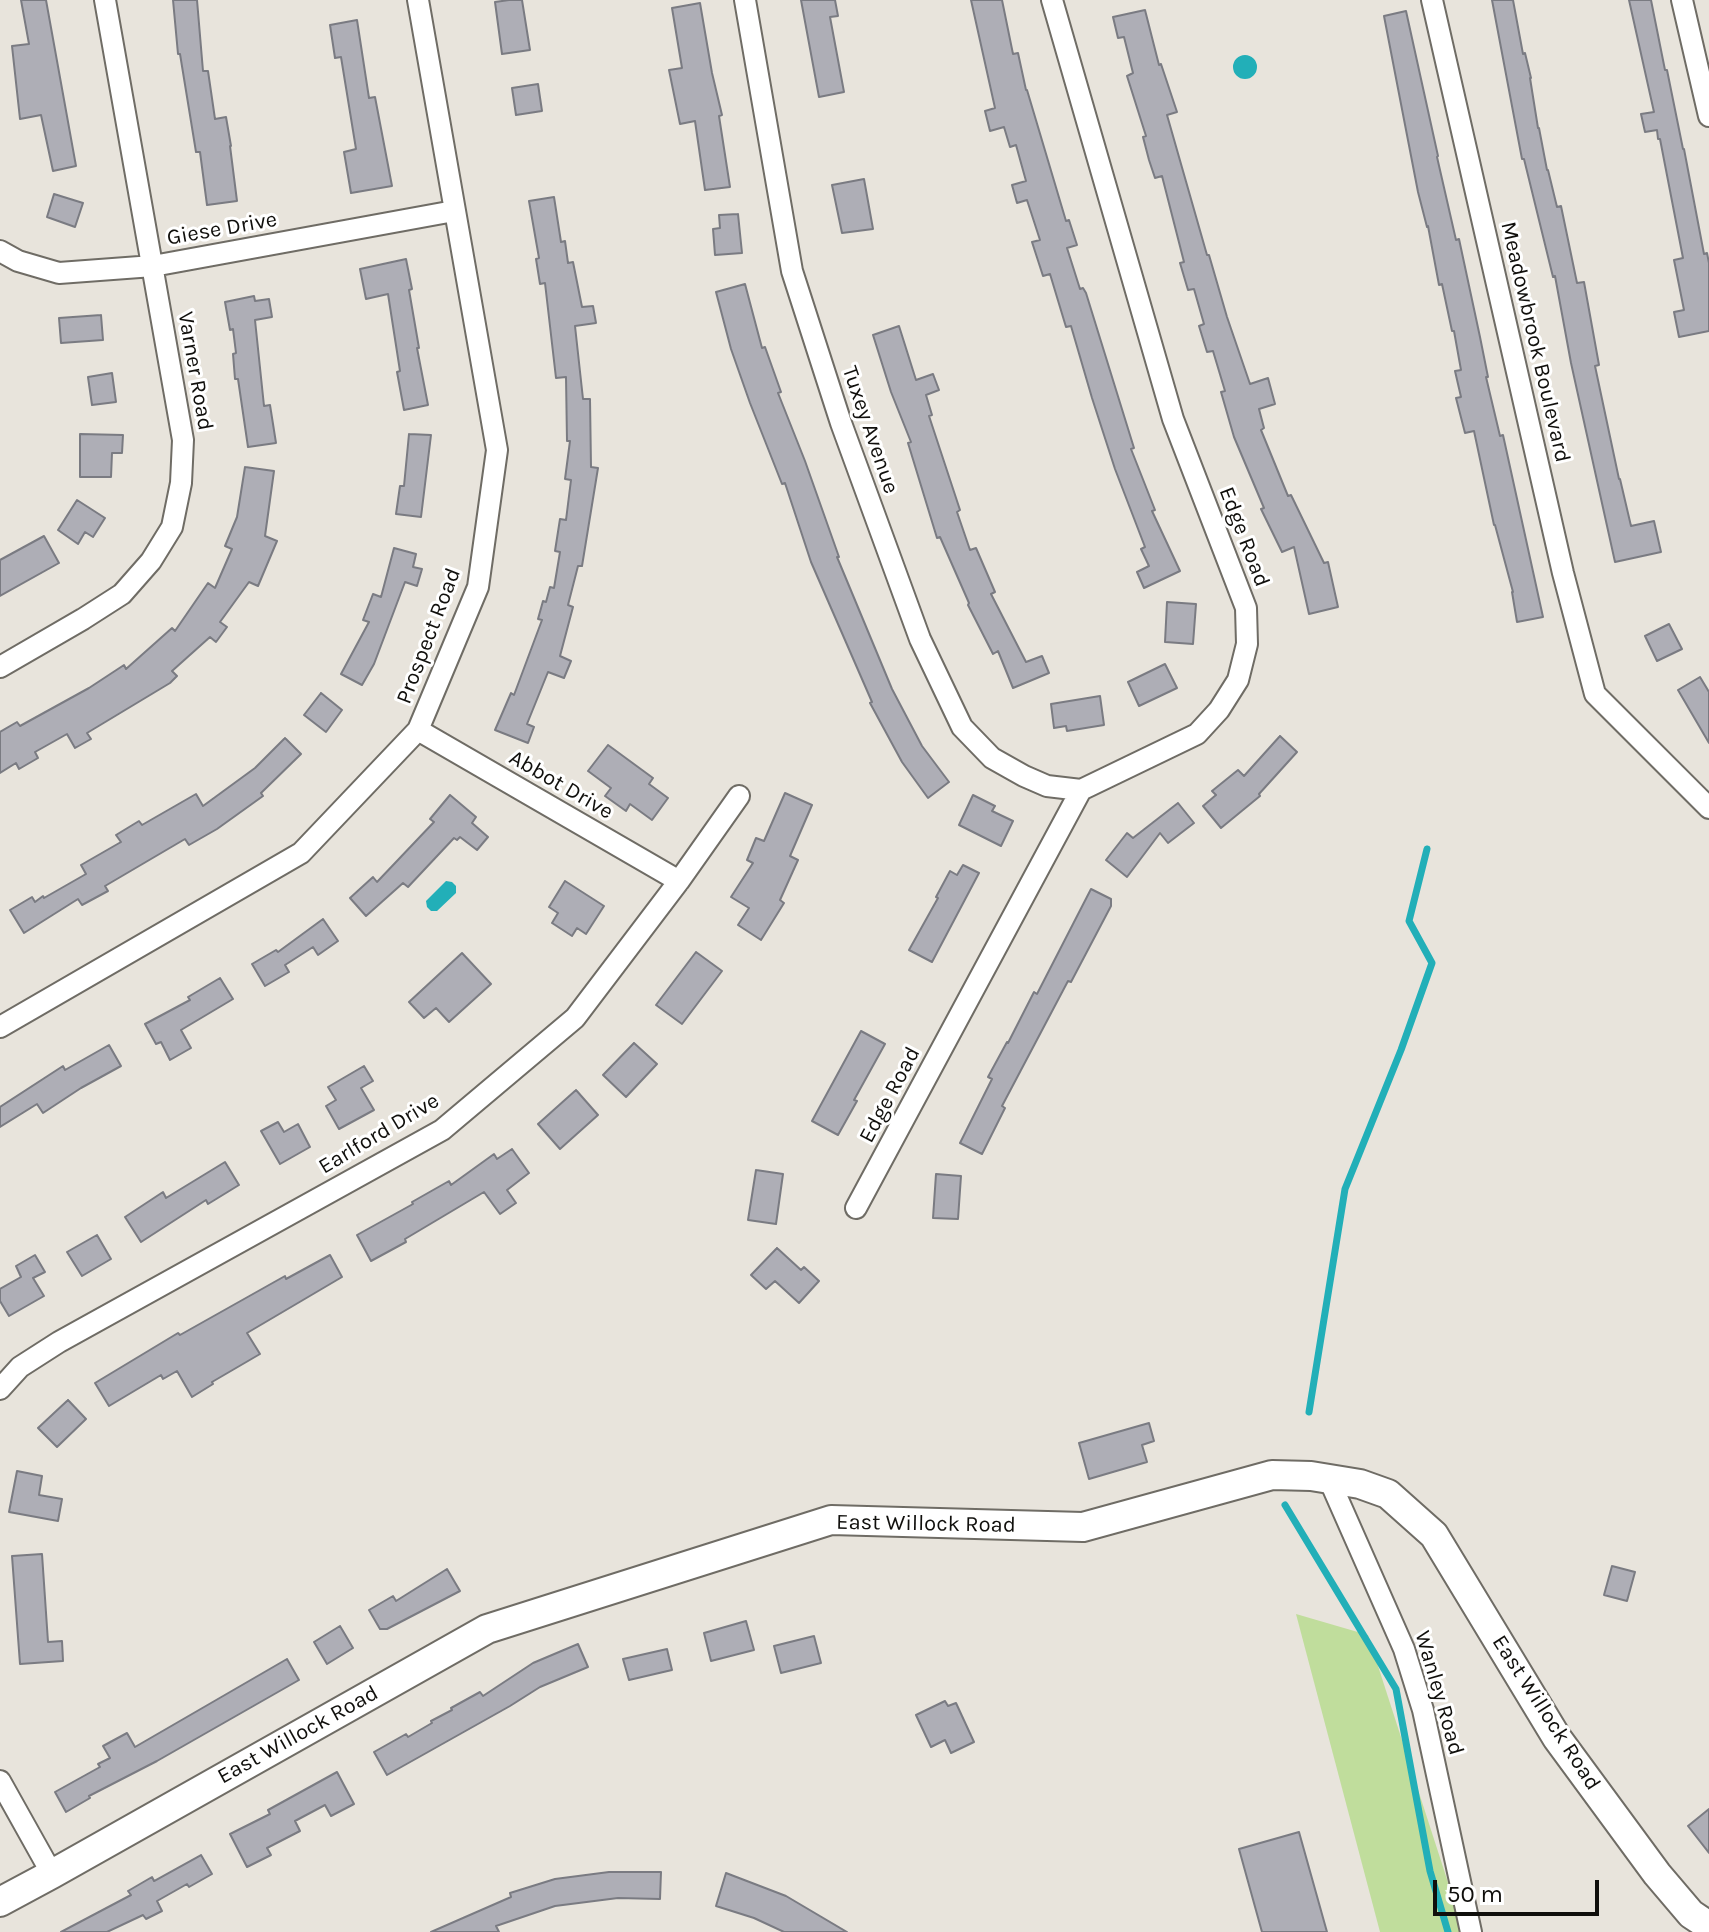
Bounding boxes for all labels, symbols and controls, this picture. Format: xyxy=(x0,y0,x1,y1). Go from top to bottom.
street label: Giese Drive xyxy=(165,206,279,252)
street label: Meadowbrook Boulevard xyxy=(1494,219,1576,465)
street label: Varner Road xyxy=(172,310,218,432)
street label: Tuxey Avenue xyxy=(836,363,904,497)
street label: Edge Road xyxy=(1213,483,1275,591)
street label: Prospect Road xyxy=(391,564,467,708)
street label: Abbot Drive xyxy=(504,745,618,825)
street label: Edge Road xyxy=(854,1042,926,1148)
street label: Earlford Drive xyxy=(314,1088,444,1180)
street label: East Willock Road xyxy=(836,1509,1016,1539)
street label: Wanley Road xyxy=(1409,1628,1469,1758)
street label: East Willock Road xyxy=(1486,1630,1606,1796)
street label: East Willock Road xyxy=(213,1680,383,1790)
scale bar xyxy=(1437,1864,1603,1914)
text: 50 m xyxy=(1447,1880,1503,1908)

